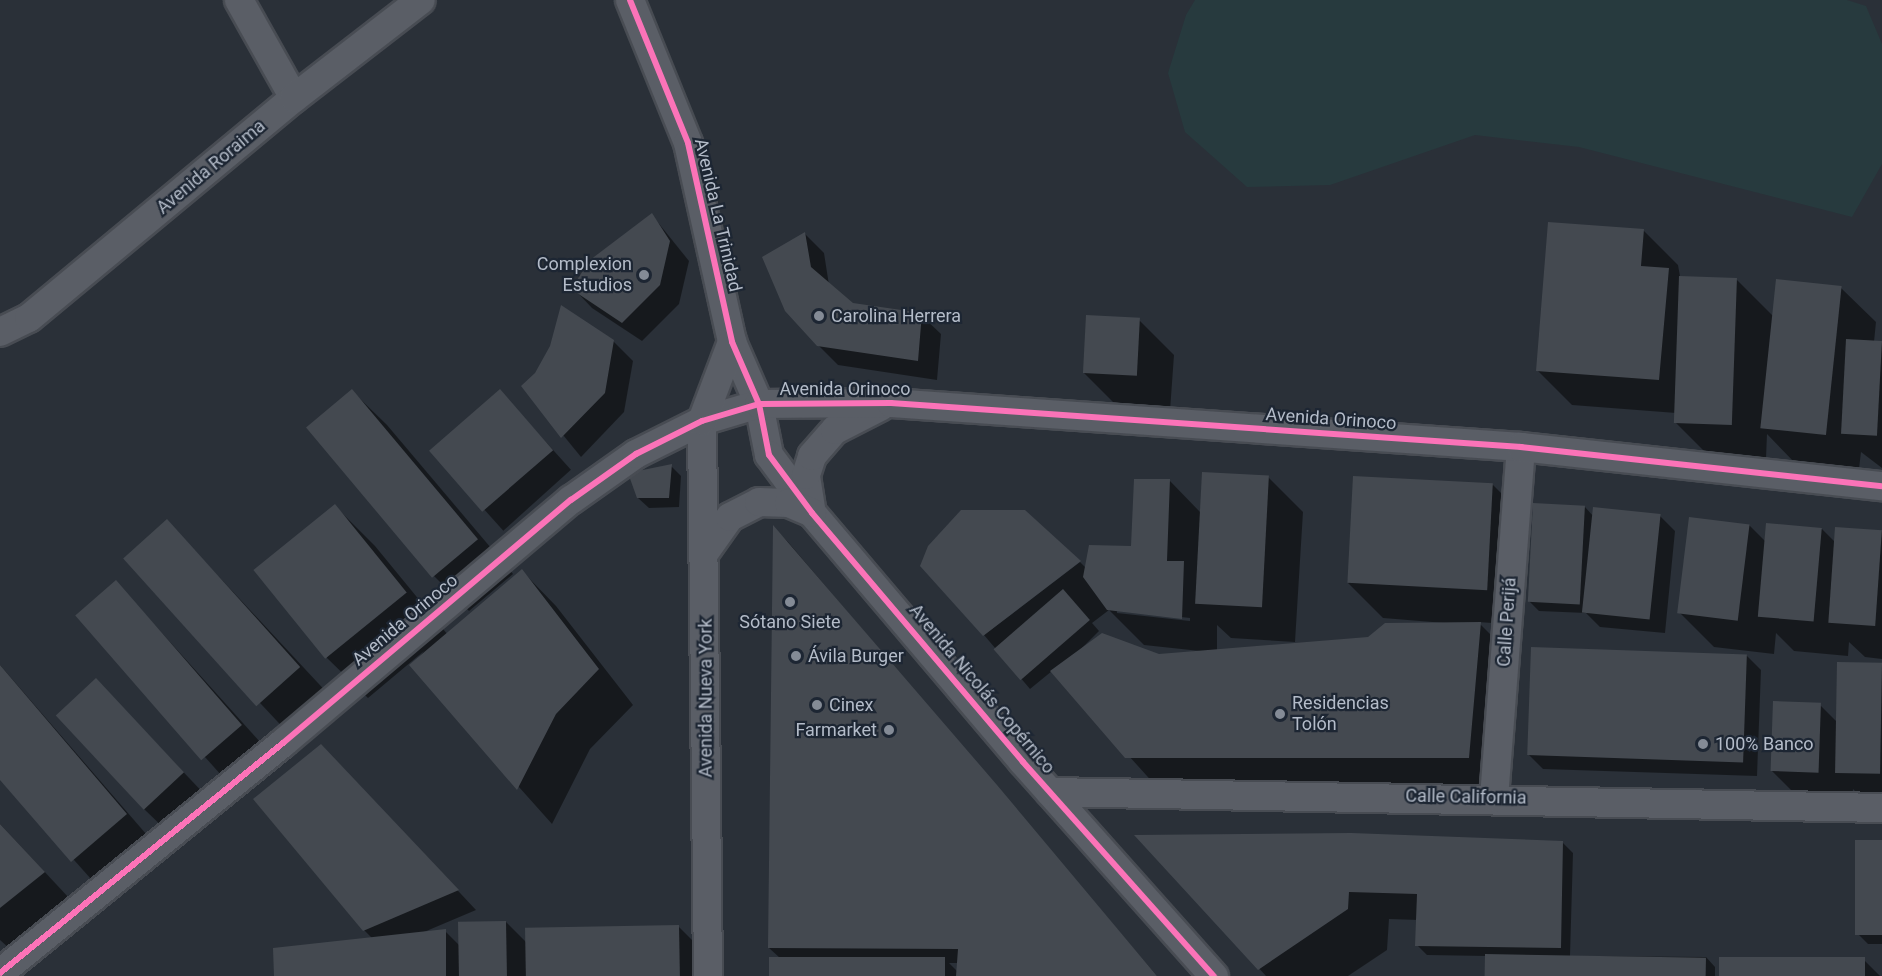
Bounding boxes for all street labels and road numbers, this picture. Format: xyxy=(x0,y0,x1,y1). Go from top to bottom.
street label: Avenida Roraima xyxy=(152,115,270,219)
street label: Avenida La Trinidad xyxy=(690,136,746,294)
street label: Avenida Orinoco xyxy=(780,378,910,400)
street label: Avenida Orinoco xyxy=(1265,404,1397,434)
street label: Avenida Orinoco xyxy=(348,570,462,670)
street label: Calle Perijá xyxy=(1493,577,1521,667)
street label: Avenida Nicolás Copérnico xyxy=(905,600,1059,778)
street label: Avenida Nueva York xyxy=(695,619,717,777)
street label: Calle California xyxy=(1405,785,1527,809)

